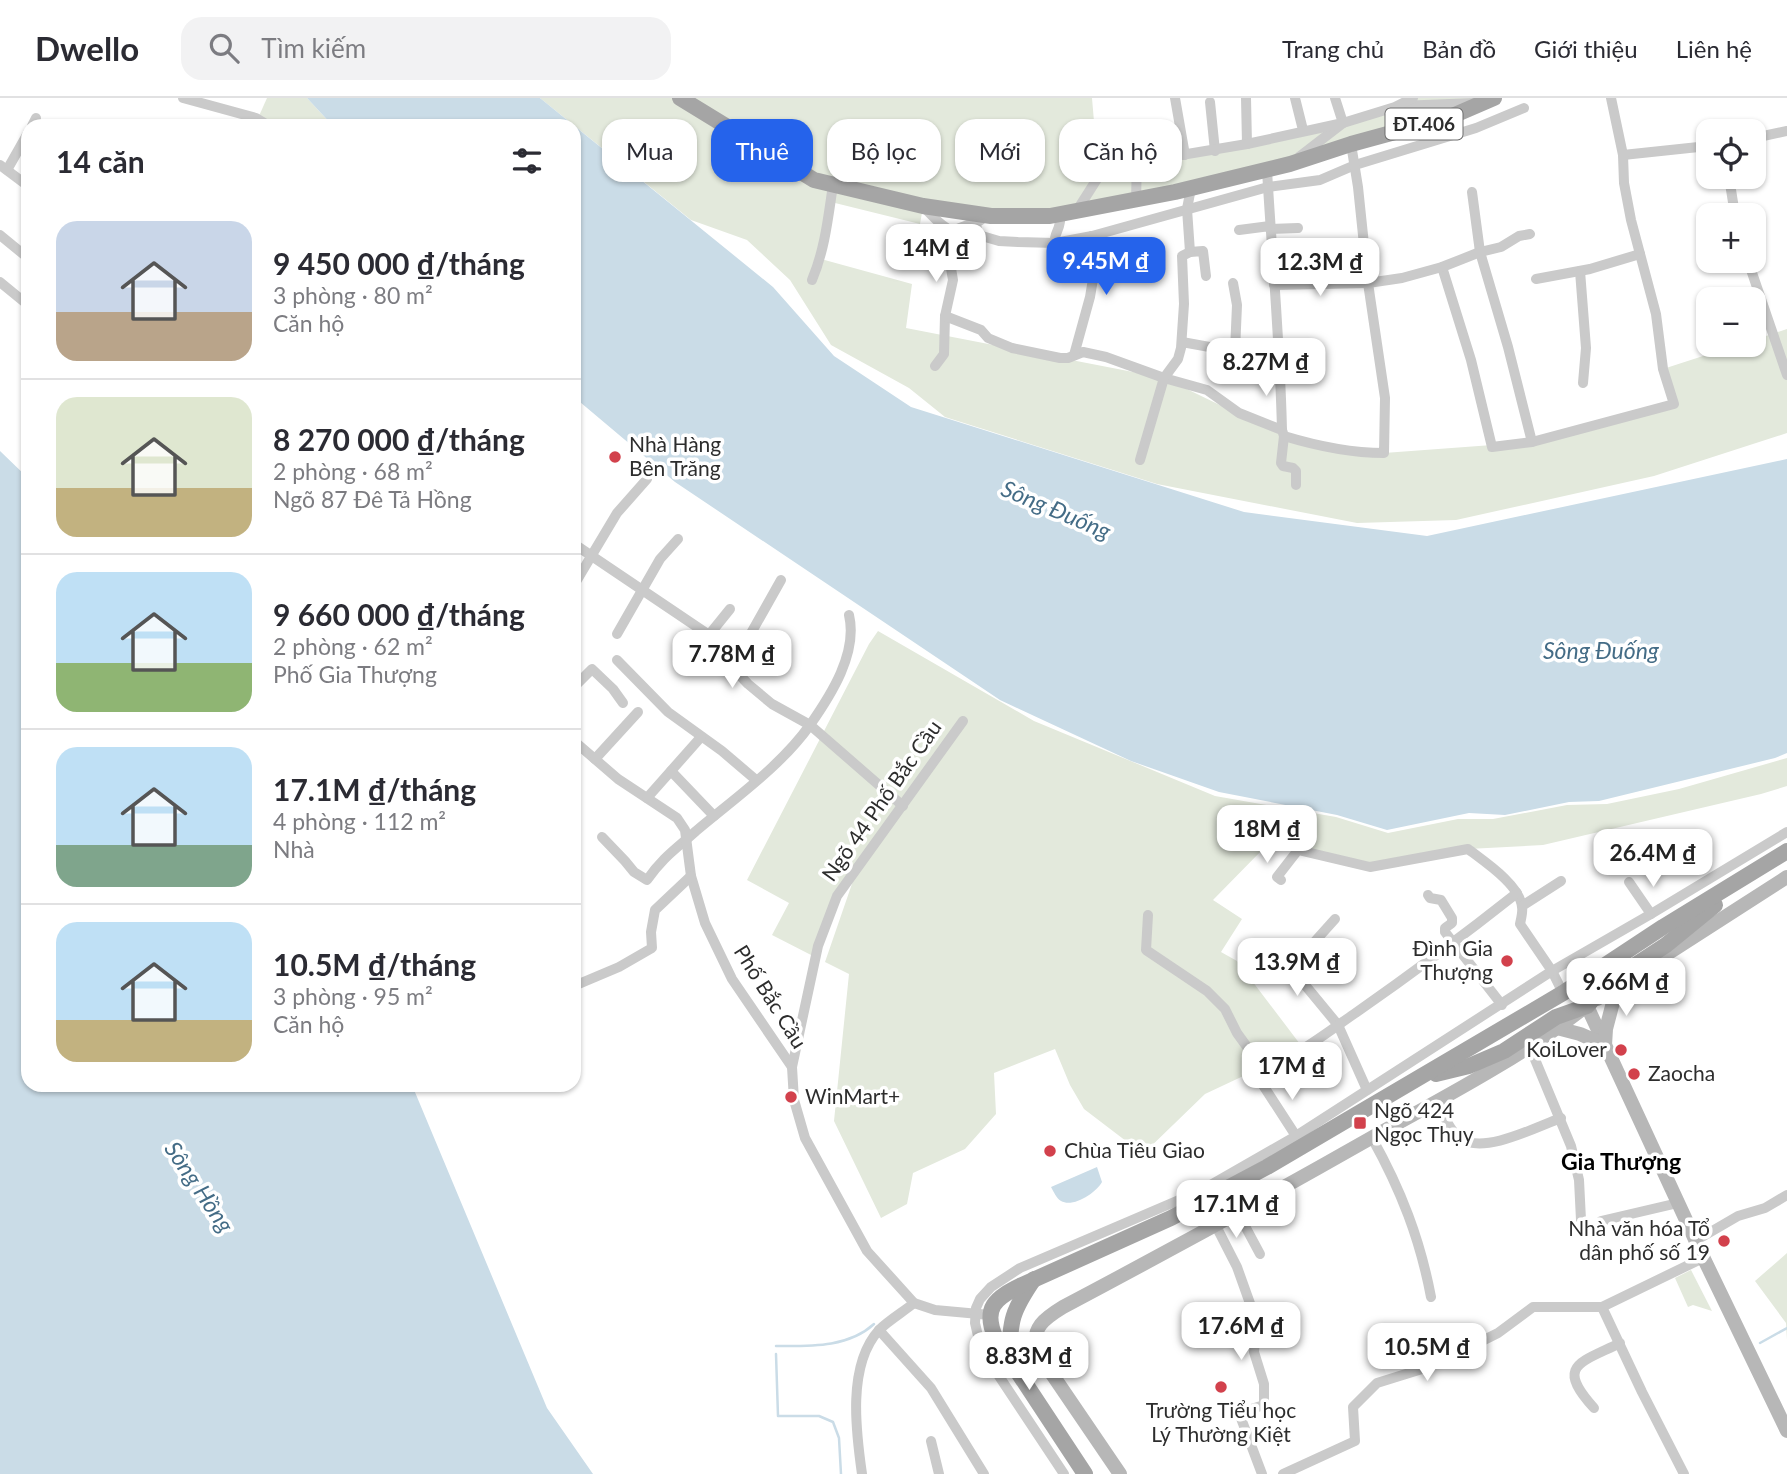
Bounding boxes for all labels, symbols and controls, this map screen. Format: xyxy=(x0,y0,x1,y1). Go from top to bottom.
search box xyxy=(181,17,671,80)
text: Dwello xyxy=(35,28,139,68)
icon: search xyxy=(205,29,243,67)
text: Tìm kiếm xyxy=(261,32,366,64)
text: Trang chủ xyxy=(1282,34,1384,63)
text: Bản đồ xyxy=(1422,34,1496,63)
text: Giới thiệu xyxy=(1534,34,1638,63)
text: Liên hệ xyxy=(1676,34,1752,63)
road number: ĐT.406 xyxy=(1386,108,1462,140)
chip: Mua xyxy=(602,119,697,182)
chip: Thuê xyxy=(711,119,813,182)
chip: Bộ lọc xyxy=(827,119,941,182)
chip: Mới xyxy=(955,119,1045,182)
chip: Căn hộ xyxy=(1059,119,1182,182)
map controls xyxy=(1696,119,1766,357)
button: locate xyxy=(1696,119,1766,189)
icon: filters xyxy=(508,142,546,180)
text: 14 căn xyxy=(56,143,145,179)
button: + xyxy=(1696,203,1766,273)
pin: 14M ₫ xyxy=(887,225,985,284)
text: 14M ₫ xyxy=(902,233,970,261)
pin: 9.45M ₫ xyxy=(1041,238,1171,297)
pin: 12.3M ₫ xyxy=(1255,238,1385,298)
text: 9 450 000 ₫/tháng xyxy=(273,245,525,281)
text: 9.45M ₫ xyxy=(1062,246,1150,274)
text: 12.3M ₫ xyxy=(1276,247,1364,275)
icon: home xyxy=(112,249,196,333)
text: 3 phòng · 80 m² xyxy=(273,281,433,309)
button: − xyxy=(1696,287,1766,357)
text: Căn hộ xyxy=(273,309,344,337)
pin: 8.27M ₫ xyxy=(1201,338,1331,398)
text: 8.27M ₫ xyxy=(1222,347,1310,375)
text: 8 270 000 ₫/tháng xyxy=(273,421,525,457)
icon: home xyxy=(112,425,196,509)
place label: Nhà Hàng Bên Trăng xyxy=(629,431,721,480)
marker: Nhà Hàng Bên Trăng xyxy=(607,449,623,465)
text: 2 phòng · 68 m² xyxy=(273,457,433,485)
water label: Sông Đuống xyxy=(998,474,1116,545)
text: Ngõ 87 Đê Tả Hồng xyxy=(273,485,472,513)
text: 9 660 000 ₫/tháng xyxy=(273,596,525,632)
icon: home xyxy=(112,600,196,684)
pin: 7.78M ₫ xyxy=(667,630,797,690)
text: 2 phòng · 62 m² xyxy=(273,632,433,660)
water label: Sông Đuống xyxy=(1543,636,1660,664)
text: 7.78M ₫ xyxy=(688,639,776,667)
text: Phố Gia Thượng xyxy=(273,660,437,688)
street label: Ngõ 44 Phố Bắc Cầu xyxy=(816,715,946,885)
text: 17.1M ₫/tháng xyxy=(273,771,476,807)
icon: home xyxy=(112,775,196,859)
pin: 18M ₫ xyxy=(1218,806,1316,865)
text: 4 phòng · 112 m² xyxy=(273,807,446,835)
text: 18M ₫ xyxy=(1233,814,1301,842)
pin: 26.4M ₫ xyxy=(1588,830,1718,889)
text: Nhà xyxy=(273,835,315,863)
text: 26.4M ₫ xyxy=(1609,838,1697,866)
place label: Đình Gia Thượng xyxy=(1412,935,1493,984)
pin: 13.9M ₫ xyxy=(1232,939,1362,998)
street label: Phố Bắc Cầu xyxy=(730,940,813,1052)
text: 10.5M ₫/tháng xyxy=(273,946,476,982)
text: 13.9M ₫ xyxy=(1253,947,1341,975)
icon: home xyxy=(112,950,196,1034)
marker: Đình Gia Thượng xyxy=(1499,953,1515,969)
pin: 9.66M ₫ xyxy=(1561,958,1691,1018)
text: 9.66M ₫ xyxy=(1582,967,1670,995)
text: 3 phòng · 95 m² xyxy=(273,982,433,1010)
text: Căn hộ xyxy=(273,1010,344,1038)
place label: KoiLover xyxy=(1526,1036,1607,1061)
pin: 17M ₫ xyxy=(1243,1042,1341,1102)
marker: KoiLover xyxy=(1613,1042,1629,1058)
text: 17M ₫ xyxy=(1258,1051,1326,1079)
place label: Zaocha xyxy=(1648,1060,1715,1085)
marker: Zaocha xyxy=(1626,1066,1642,1082)
place label: WinMart+ xyxy=(805,1083,900,1108)
marker: WinMart+ xyxy=(783,1089,799,1105)
place label: Ngõ 424 Ngọc Thụy xyxy=(1374,1097,1474,1146)
marker: Ngõ 424 Ngọc Thụy xyxy=(1352,1115,1368,1131)
water label: Sông Hồng xyxy=(159,1136,241,1238)
place label: Chùa Tiêu Giao xyxy=(1064,1137,1205,1162)
marker: Chùa Tiêu Giao xyxy=(1042,1143,1058,1159)
district label: Gia Thượng xyxy=(1561,1147,1681,1175)
pin: 17.1M ₫ xyxy=(1171,1180,1301,1240)
text: 17.1M ₫ xyxy=(1192,1189,1280,1217)
place label: Nhà văn hóa Tổ dân phố số 19 xyxy=(1568,1215,1710,1264)
marker: Nhà văn hóa Tổ dân phố số 19 xyxy=(1716,1233,1732,1249)
pin: 17.6M ₫ xyxy=(1176,1302,1306,1362)
text: 17.6M ₫ xyxy=(1197,1311,1285,1339)
pin: 10.5M ₫ xyxy=(1362,1324,1492,1383)
pin: 8.83M ₫ xyxy=(964,1332,1094,1392)
text: 10.5M ₫ xyxy=(1383,1332,1471,1360)
text: 8.83M ₫ xyxy=(985,1341,1073,1369)
marker: Trường Tiểu học Lý Thường Kiệt xyxy=(1213,1379,1229,1395)
place label: Trường Tiểu học Lý Thường Kiệt xyxy=(1146,1397,1296,1446)

